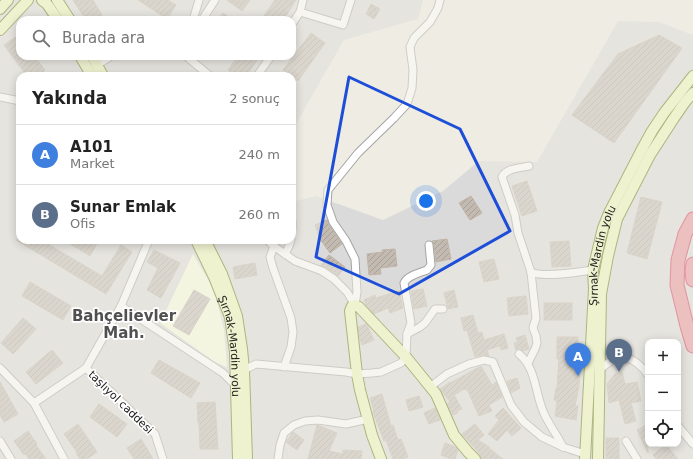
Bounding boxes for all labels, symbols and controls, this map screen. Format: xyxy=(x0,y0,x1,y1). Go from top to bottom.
search box xyxy=(16,16,296,60)
icon: search xyxy=(30,27,52,49)
text: Burada ara xyxy=(62,29,145,47)
text: Yakında xyxy=(32,88,107,108)
text: 2 sonuç xyxy=(229,91,280,106)
text: A101 xyxy=(70,138,113,156)
text: A xyxy=(40,147,50,162)
text: 240 m xyxy=(238,147,280,162)
text: Market xyxy=(70,156,115,171)
your location xyxy=(416,191,436,211)
text: Sunar Emlak xyxy=(70,198,176,216)
street label: Şırnak-Mardin yolu xyxy=(587,203,619,306)
text: B xyxy=(40,207,50,222)
text: 260 m xyxy=(238,207,280,222)
text: Ofis xyxy=(70,216,95,231)
street label: Şırnak-Mardin yolu xyxy=(215,294,242,397)
district label: Bahçelievler Mah. xyxy=(72,307,177,342)
pin: B xyxy=(606,339,632,372)
map controls xyxy=(645,339,681,447)
button: + xyxy=(645,339,681,375)
pin: A xyxy=(565,343,591,376)
street label: taşlıyol caddesi xyxy=(86,368,156,437)
button: − xyxy=(645,375,681,411)
button: locate xyxy=(645,411,681,447)

